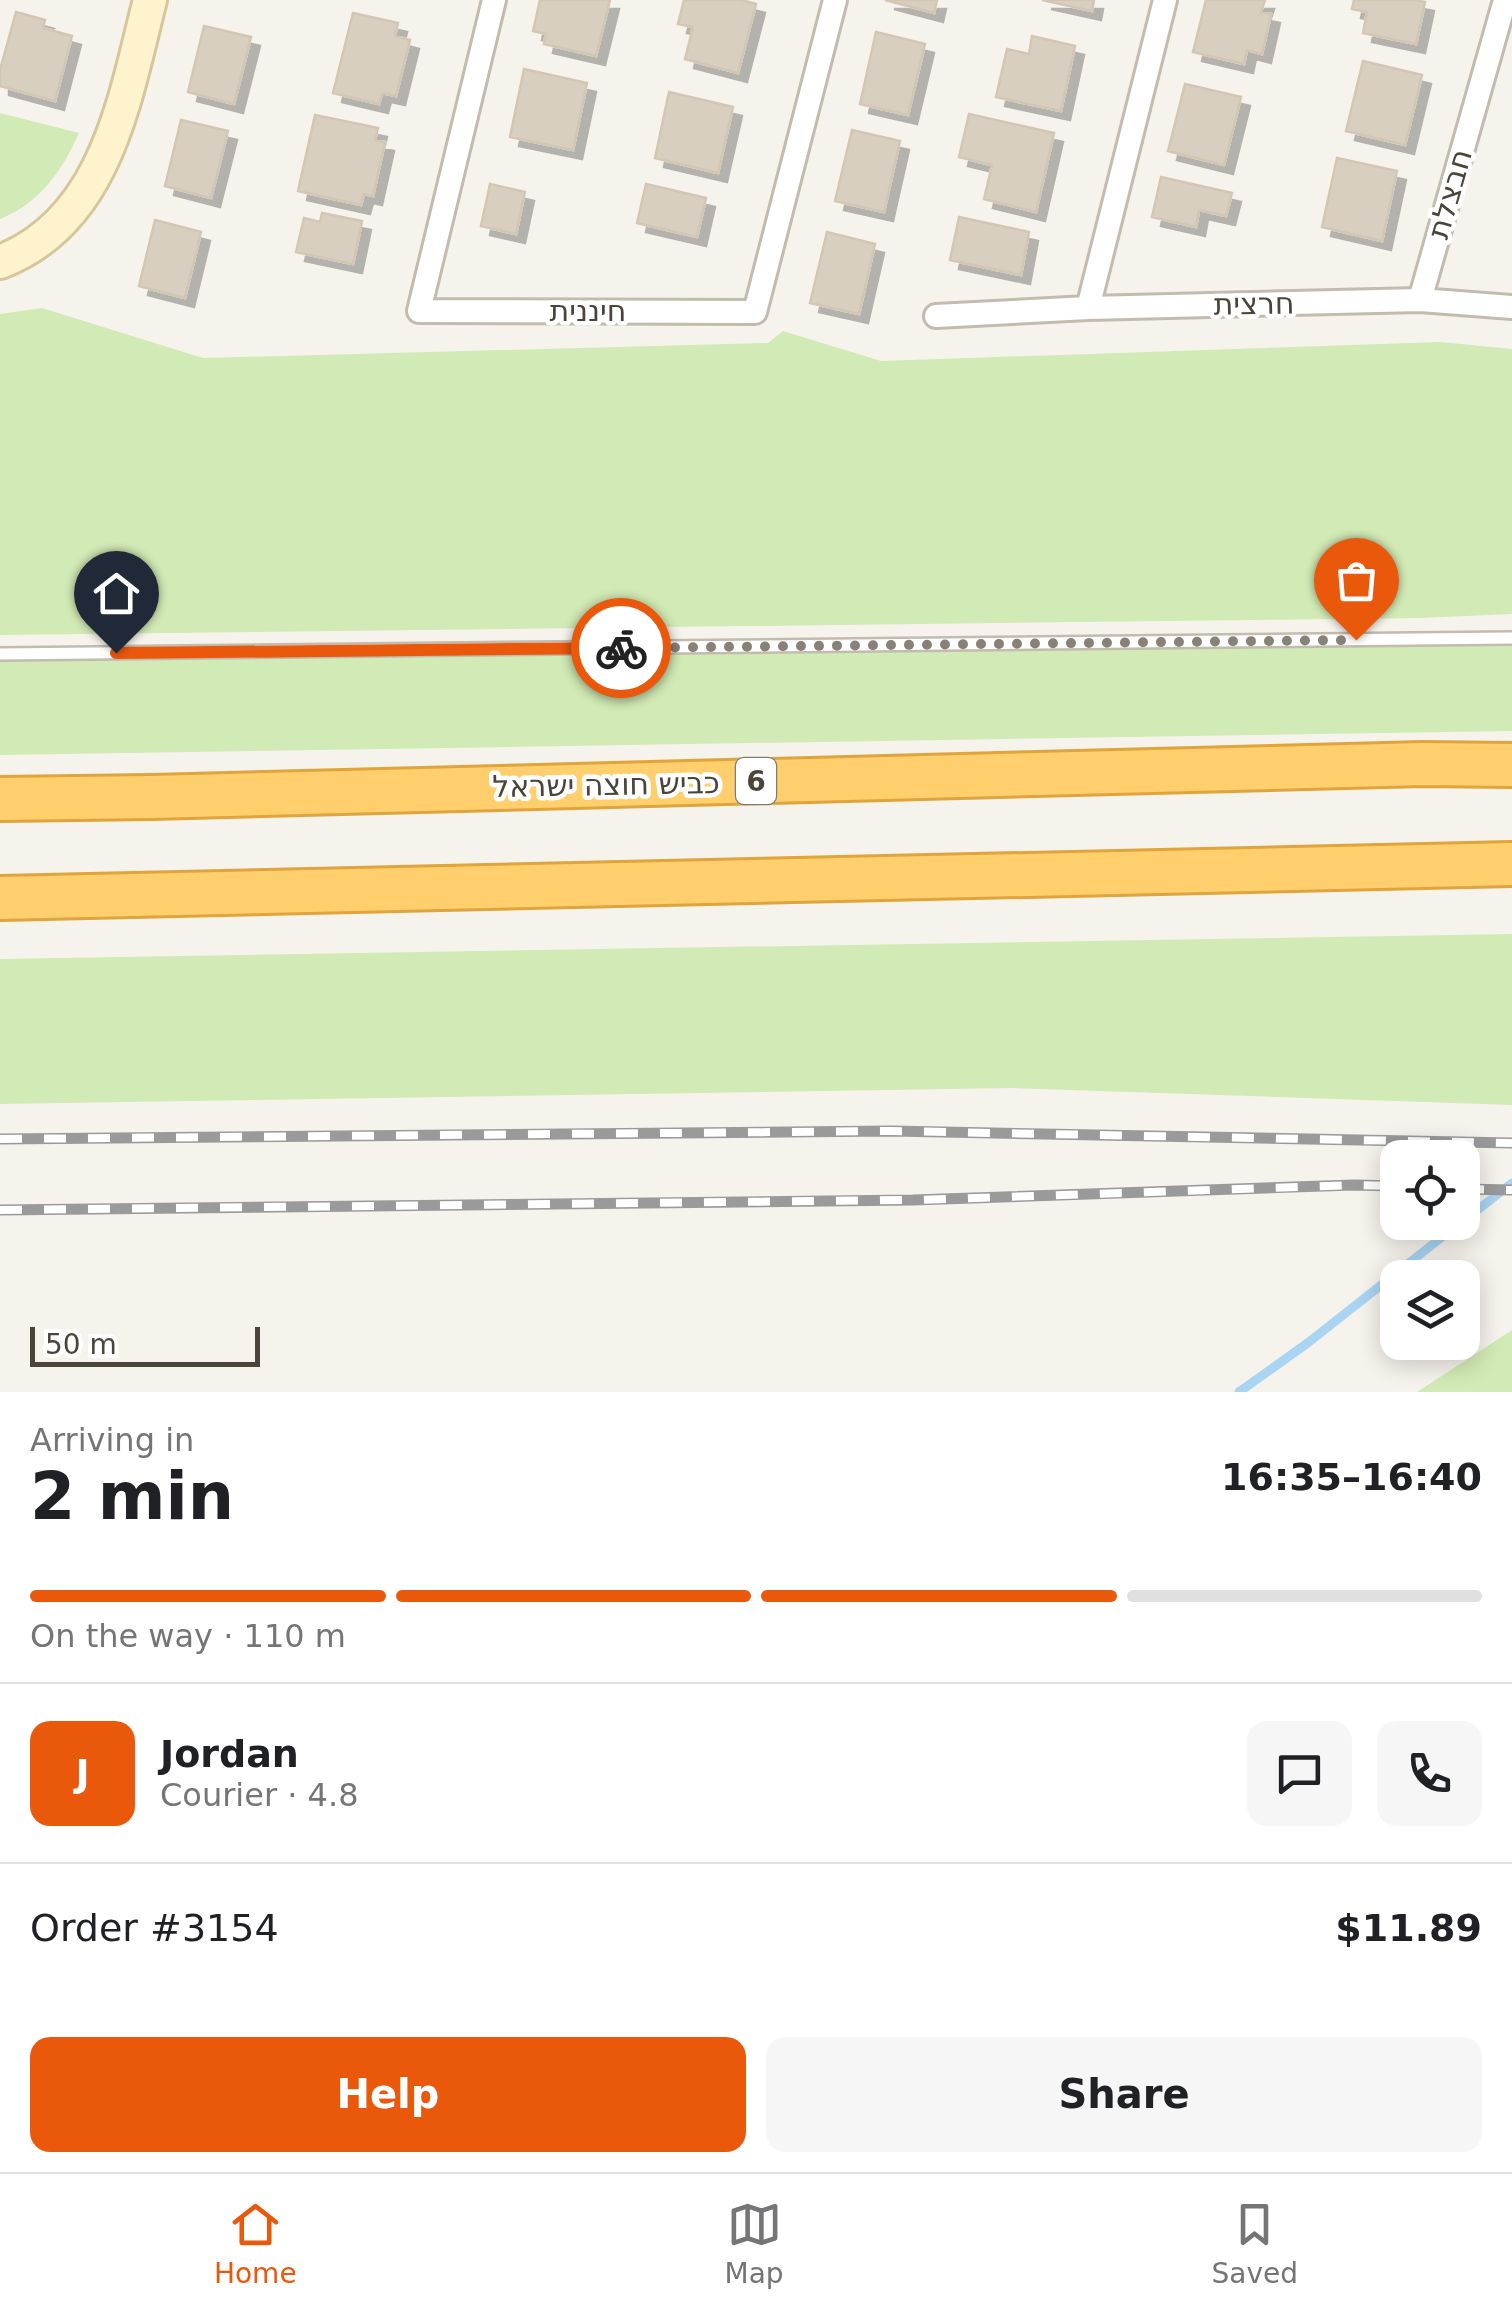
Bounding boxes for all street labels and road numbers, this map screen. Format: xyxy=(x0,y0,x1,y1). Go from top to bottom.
street label: חבצלת xyxy=(1420,145,1479,243)
street label: חרצית xyxy=(1213,285,1295,322)
street label: חיננית xyxy=(550,293,626,328)
road number: 6 xyxy=(736,758,776,804)
street label: כביש חוצה ישראל xyxy=(492,765,720,804)

